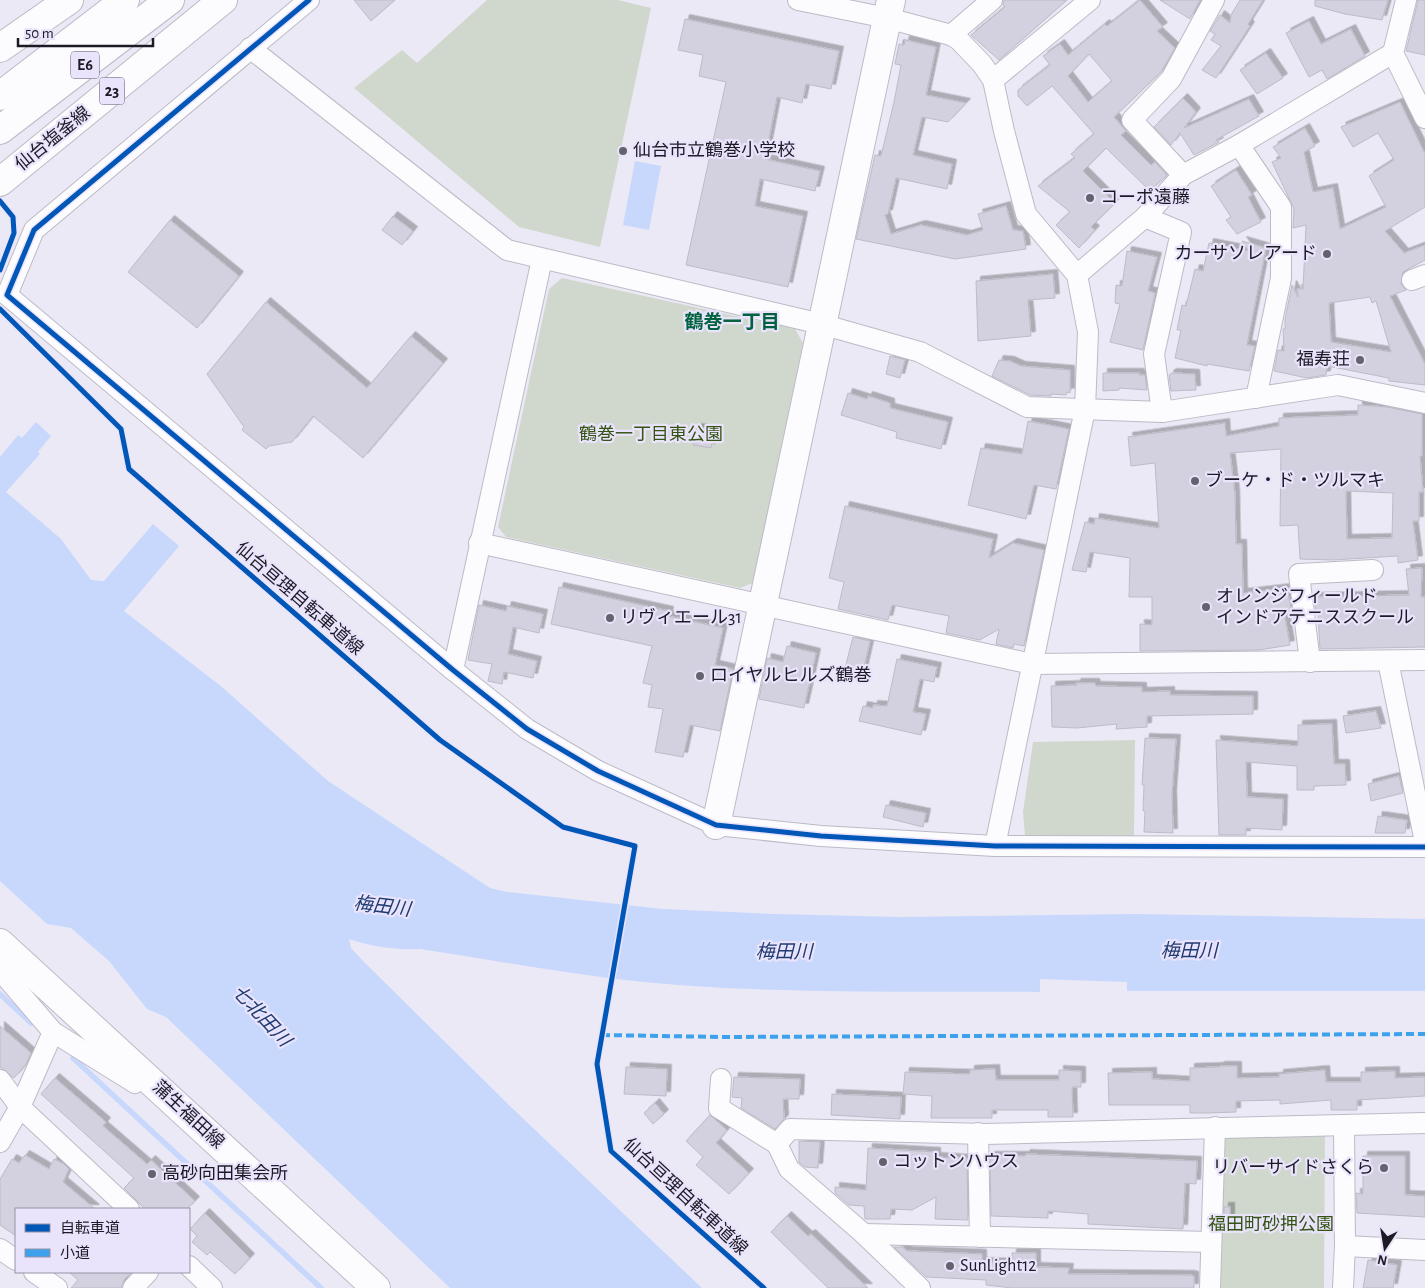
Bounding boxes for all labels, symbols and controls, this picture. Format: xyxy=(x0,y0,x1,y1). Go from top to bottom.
scale bar xyxy=(18,15,152,47)
text: 50 m xyxy=(25,26,54,41)
road number: E6 xyxy=(71,52,99,78)
road number: 23 xyxy=(100,78,124,104)
street label: 仙台塩釜線 xyxy=(11,102,94,174)
place label: 仙台市立鶴巻小学校 xyxy=(633,140,795,160)
marker: 仙台市立鶴巻小学校 xyxy=(617,145,629,157)
place label: コーポ遠藤 xyxy=(1100,188,1190,207)
marker: コーポ遠藤 xyxy=(1084,192,1096,204)
place label: カーサソレアード xyxy=(1174,245,1317,263)
marker: カーサソレアード xyxy=(1321,248,1333,260)
district label: 鶴巻一丁目 xyxy=(684,311,780,332)
place label: 福寿荘 xyxy=(1296,350,1350,369)
marker: 福寿荘 xyxy=(1354,354,1366,366)
park label: 鶴巻一丁目東公園 xyxy=(579,424,723,444)
place label: ブーケ・ド・ツルマキ xyxy=(1205,470,1385,490)
marker: ブーケ・ド・ツルマキ xyxy=(1189,475,1201,487)
street label: 仙台亘理自転車道線 xyxy=(232,538,367,659)
place label: オレンジフィールド インドアテニススクール xyxy=(1216,587,1414,627)
marker: オレンジフィールド インドアテニススクール xyxy=(1200,601,1212,613)
place label: リヴィエール31 xyxy=(620,607,742,627)
marker: リヴィエール31 xyxy=(604,612,616,624)
place label: ロイヤルヒルズ鶴巻 xyxy=(710,665,871,685)
marker: ロイヤルヒルズ鶴巻 xyxy=(694,670,706,682)
water label: 梅田川 xyxy=(353,892,414,920)
water label: 梅田川 xyxy=(1160,940,1219,961)
water label: 梅田川 xyxy=(755,941,814,962)
water label: 七北田川 xyxy=(228,981,296,1052)
street label: 蒲生福田線 xyxy=(149,1076,228,1152)
street label: 仙台亘理自転車道線 xyxy=(620,1134,752,1259)
place label: コットンハウス xyxy=(893,1153,1019,1171)
marker: コットンハウス xyxy=(877,1156,889,1168)
place label: リバーサイドさくら xyxy=(1212,1158,1374,1177)
marker: リバーサイドさくら xyxy=(1378,1162,1390,1174)
place label: 高砂向田集会所 xyxy=(162,1163,288,1183)
marker: 高砂向田集会所 xyxy=(146,1168,158,1180)
legend xyxy=(15,1208,190,1273)
park label: 福田町砂押公園 xyxy=(1208,1215,1334,1234)
text: 自転車道 xyxy=(60,1220,120,1236)
north arrow xyxy=(1360,1223,1410,1273)
text: 小道 xyxy=(60,1245,90,1261)
text: N xyxy=(1376,1252,1389,1268)
place label: SunLight12 xyxy=(960,1257,1037,1275)
marker: SunLight12 xyxy=(944,1260,956,1272)

